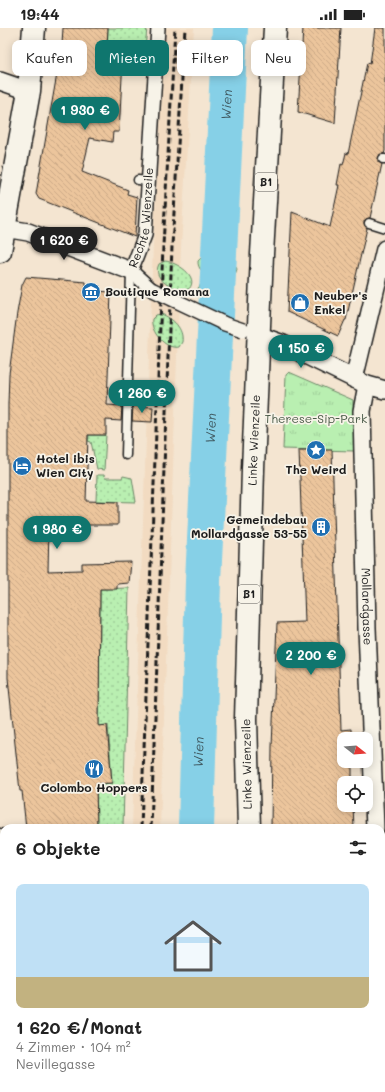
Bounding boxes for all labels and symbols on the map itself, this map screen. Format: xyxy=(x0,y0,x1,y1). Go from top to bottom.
water label: Wien xyxy=(217,89,235,120)
pin: 1 930 € xyxy=(48,97,122,131)
street label: Rechte Wienzeile xyxy=(124,167,156,270)
road number: B1 xyxy=(255,173,277,191)
pin: 1 620 € xyxy=(27,227,101,261)
museum icon: Boutique Romana xyxy=(80,281,102,303)
place label: Boutique Romana xyxy=(105,283,209,299)
place label: Neuber's Enkel xyxy=(314,287,367,317)
shop icon: Neuber's Enkel xyxy=(289,292,311,314)
pin: 1 150 € xyxy=(264,335,338,369)
pin: 1 260 € xyxy=(105,380,179,414)
street label: Linke Wienzeile xyxy=(244,394,263,486)
park label: Therese-Sip-Park xyxy=(265,410,367,426)
water label: Wien xyxy=(201,413,219,444)
place icon: The Weird xyxy=(305,439,327,461)
place label: Hotel ibis Wien City xyxy=(36,450,95,480)
hotel icon: Hotel ibis Wien City xyxy=(11,455,33,477)
place label: The Weird xyxy=(286,461,347,477)
place label: Gemeindebau Mollardgasse 53-55 xyxy=(191,511,307,541)
pin: 1 980 € xyxy=(20,516,94,550)
building icon: Gemeindebau Mollardgasse 53-55 xyxy=(310,516,332,538)
street label: Mollardgasse xyxy=(359,568,377,645)
road number: B1 xyxy=(238,585,260,603)
pin: 2 200 € xyxy=(274,642,348,676)
street label: Linke Wienzeile xyxy=(237,718,255,810)
north arrow xyxy=(337,732,373,768)
water label: Wien xyxy=(189,736,207,768)
restaurant icon: Colombo Hoppers xyxy=(83,758,105,780)
place label: Colombo Hoppers xyxy=(41,779,148,795)

